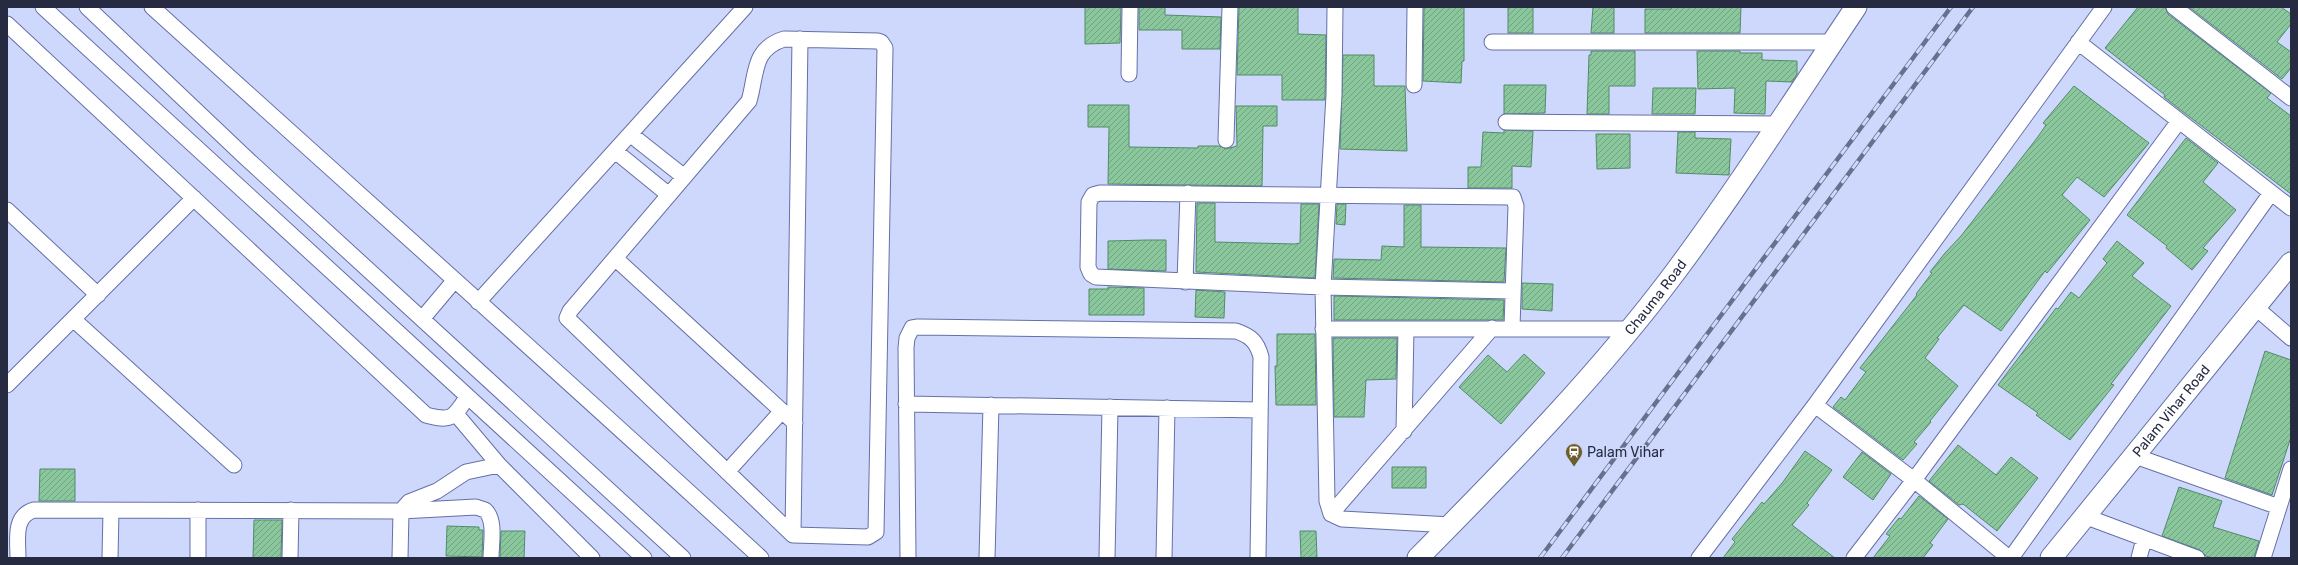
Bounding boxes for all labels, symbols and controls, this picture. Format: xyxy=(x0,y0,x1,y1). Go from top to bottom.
street label: Chauma Road xyxy=(1621,256,1690,338)
street label: Palam Vihar Road xyxy=(2128,361,2213,460)
station icon: Palam Vihar xyxy=(1564,442,1584,467)
place label: Palam Vihar xyxy=(1587,444,1665,461)

